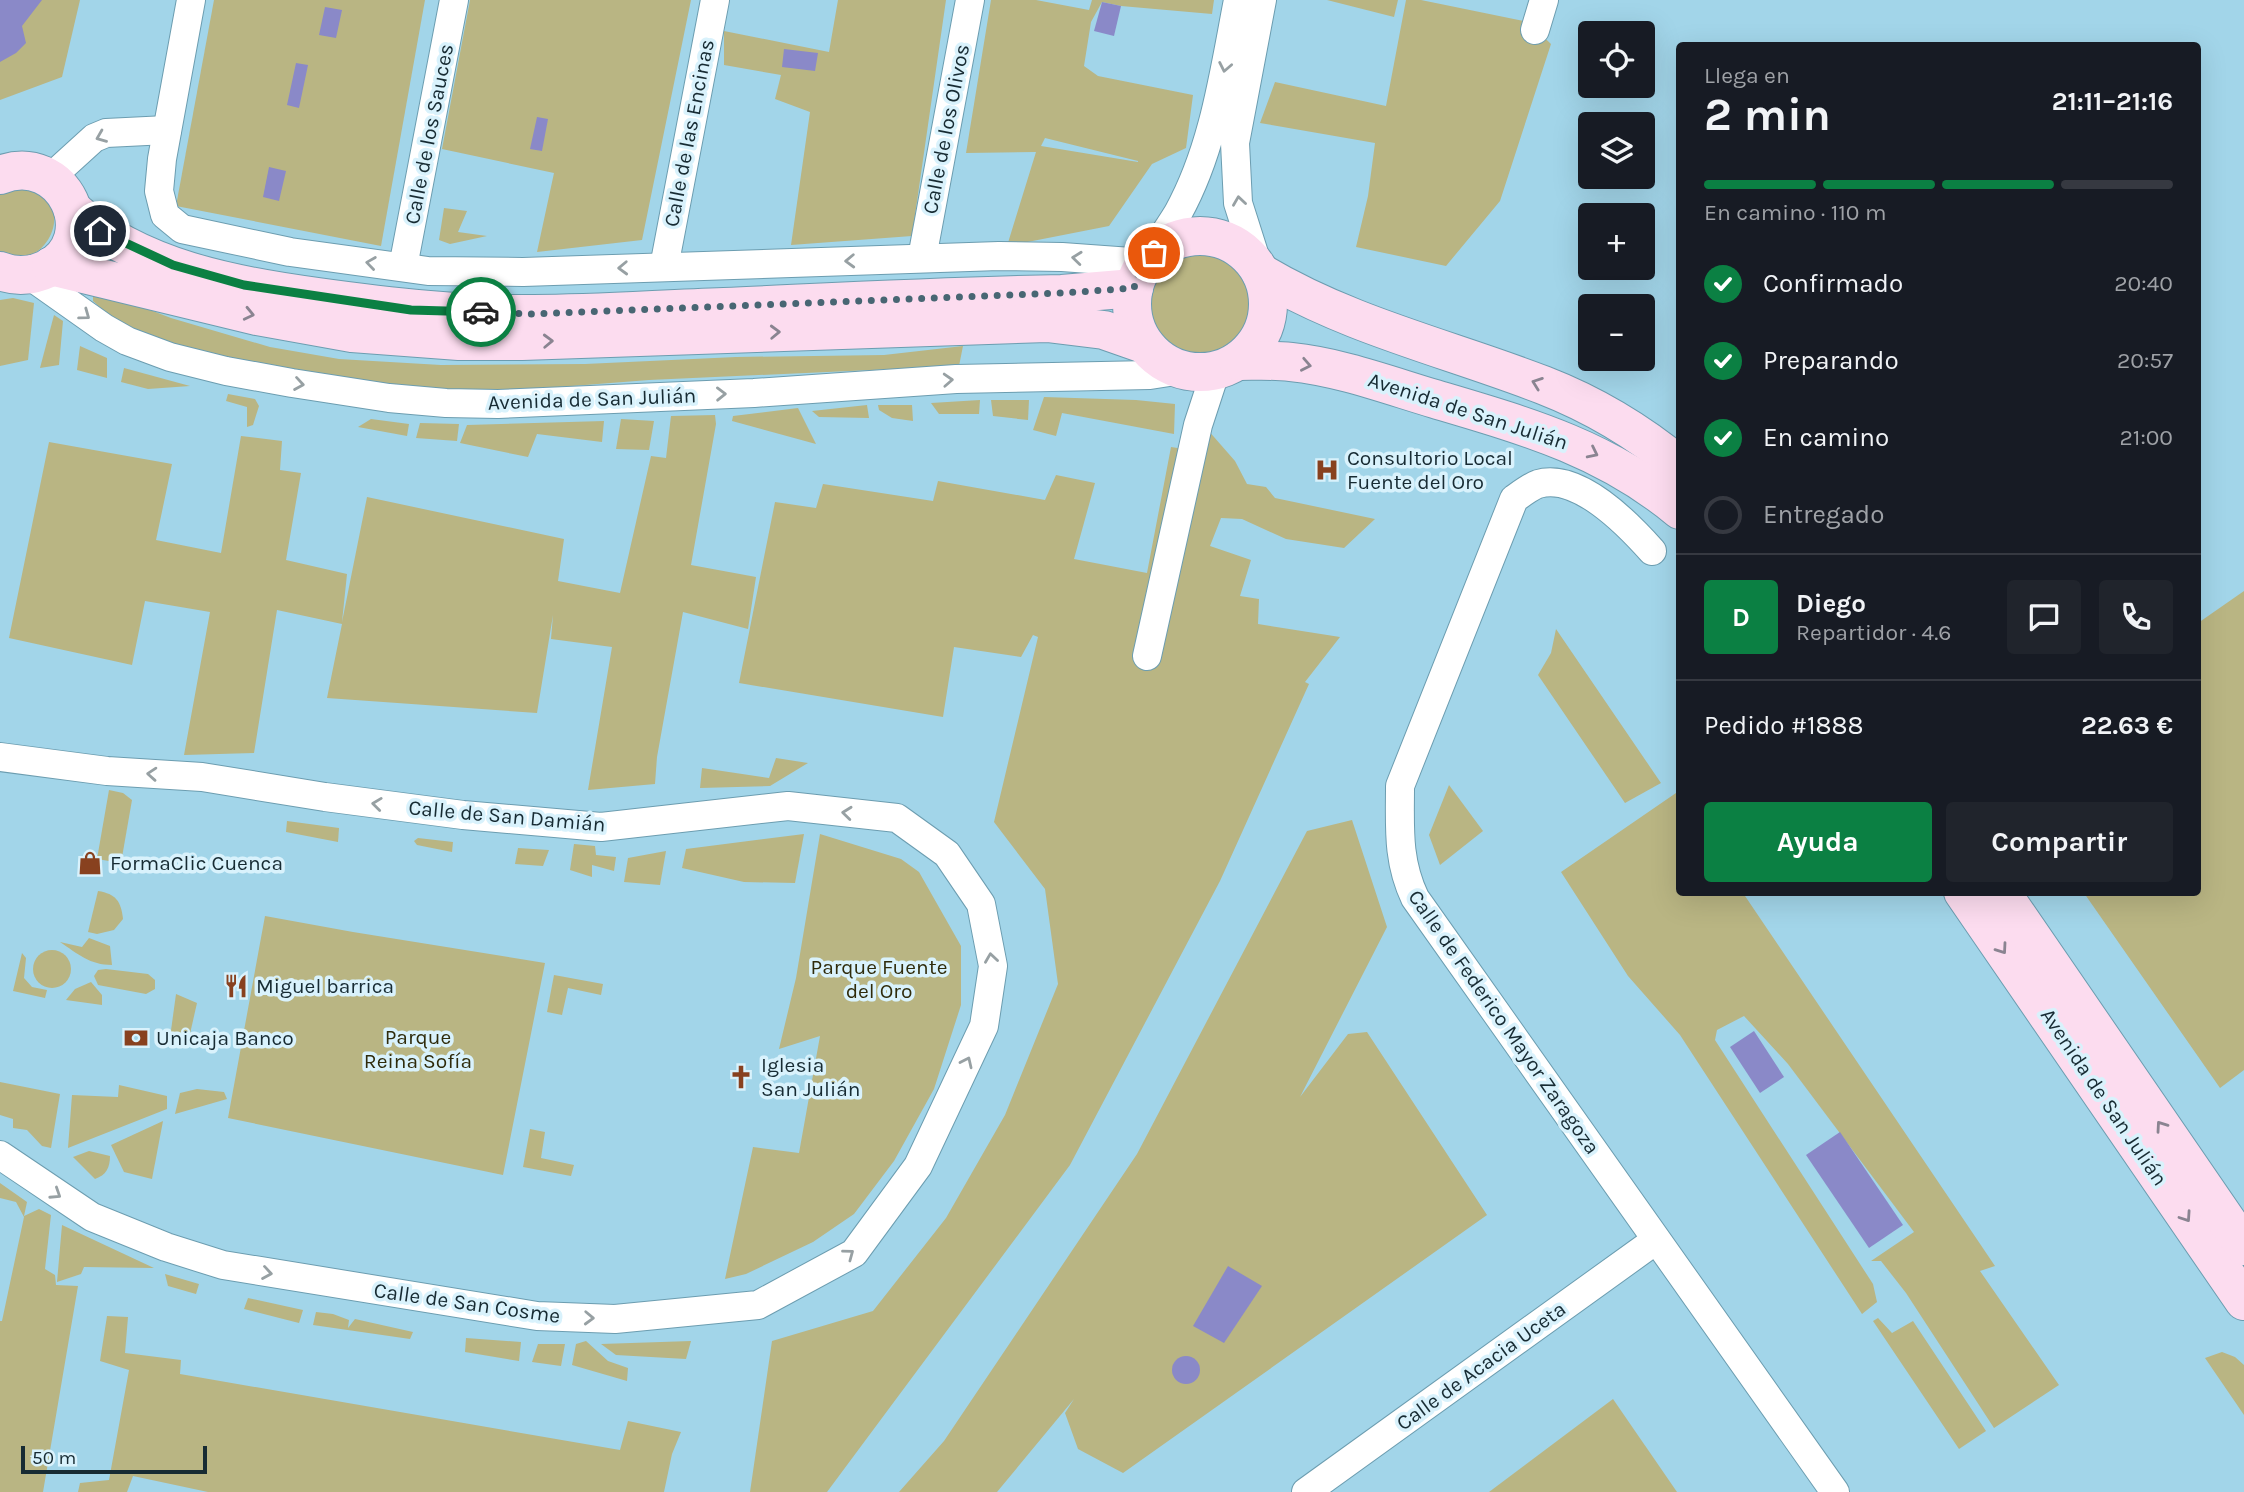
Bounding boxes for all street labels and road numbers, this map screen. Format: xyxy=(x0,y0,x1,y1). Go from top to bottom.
street label: Calle de las Encinas xyxy=(659,37,719,229)
street label: Calle de los Sauces xyxy=(400,42,458,226)
street label: Calle de los Olivos xyxy=(918,42,974,216)
street label: Avenida de San Julián xyxy=(1365,367,1571,455)
street label: Avenida de San Julián xyxy=(487,383,697,415)
street label: Calle de San Damián xyxy=(408,795,606,837)
street label: Calle de Federico Mayor Zaragoza xyxy=(1403,885,1605,1159)
street label: Avenida de San Julián xyxy=(2036,1004,2172,1190)
street label: Calle de San Cosme xyxy=(372,1278,562,1328)
street label: Calle de Acacia Uceta xyxy=(1392,1297,1570,1435)

